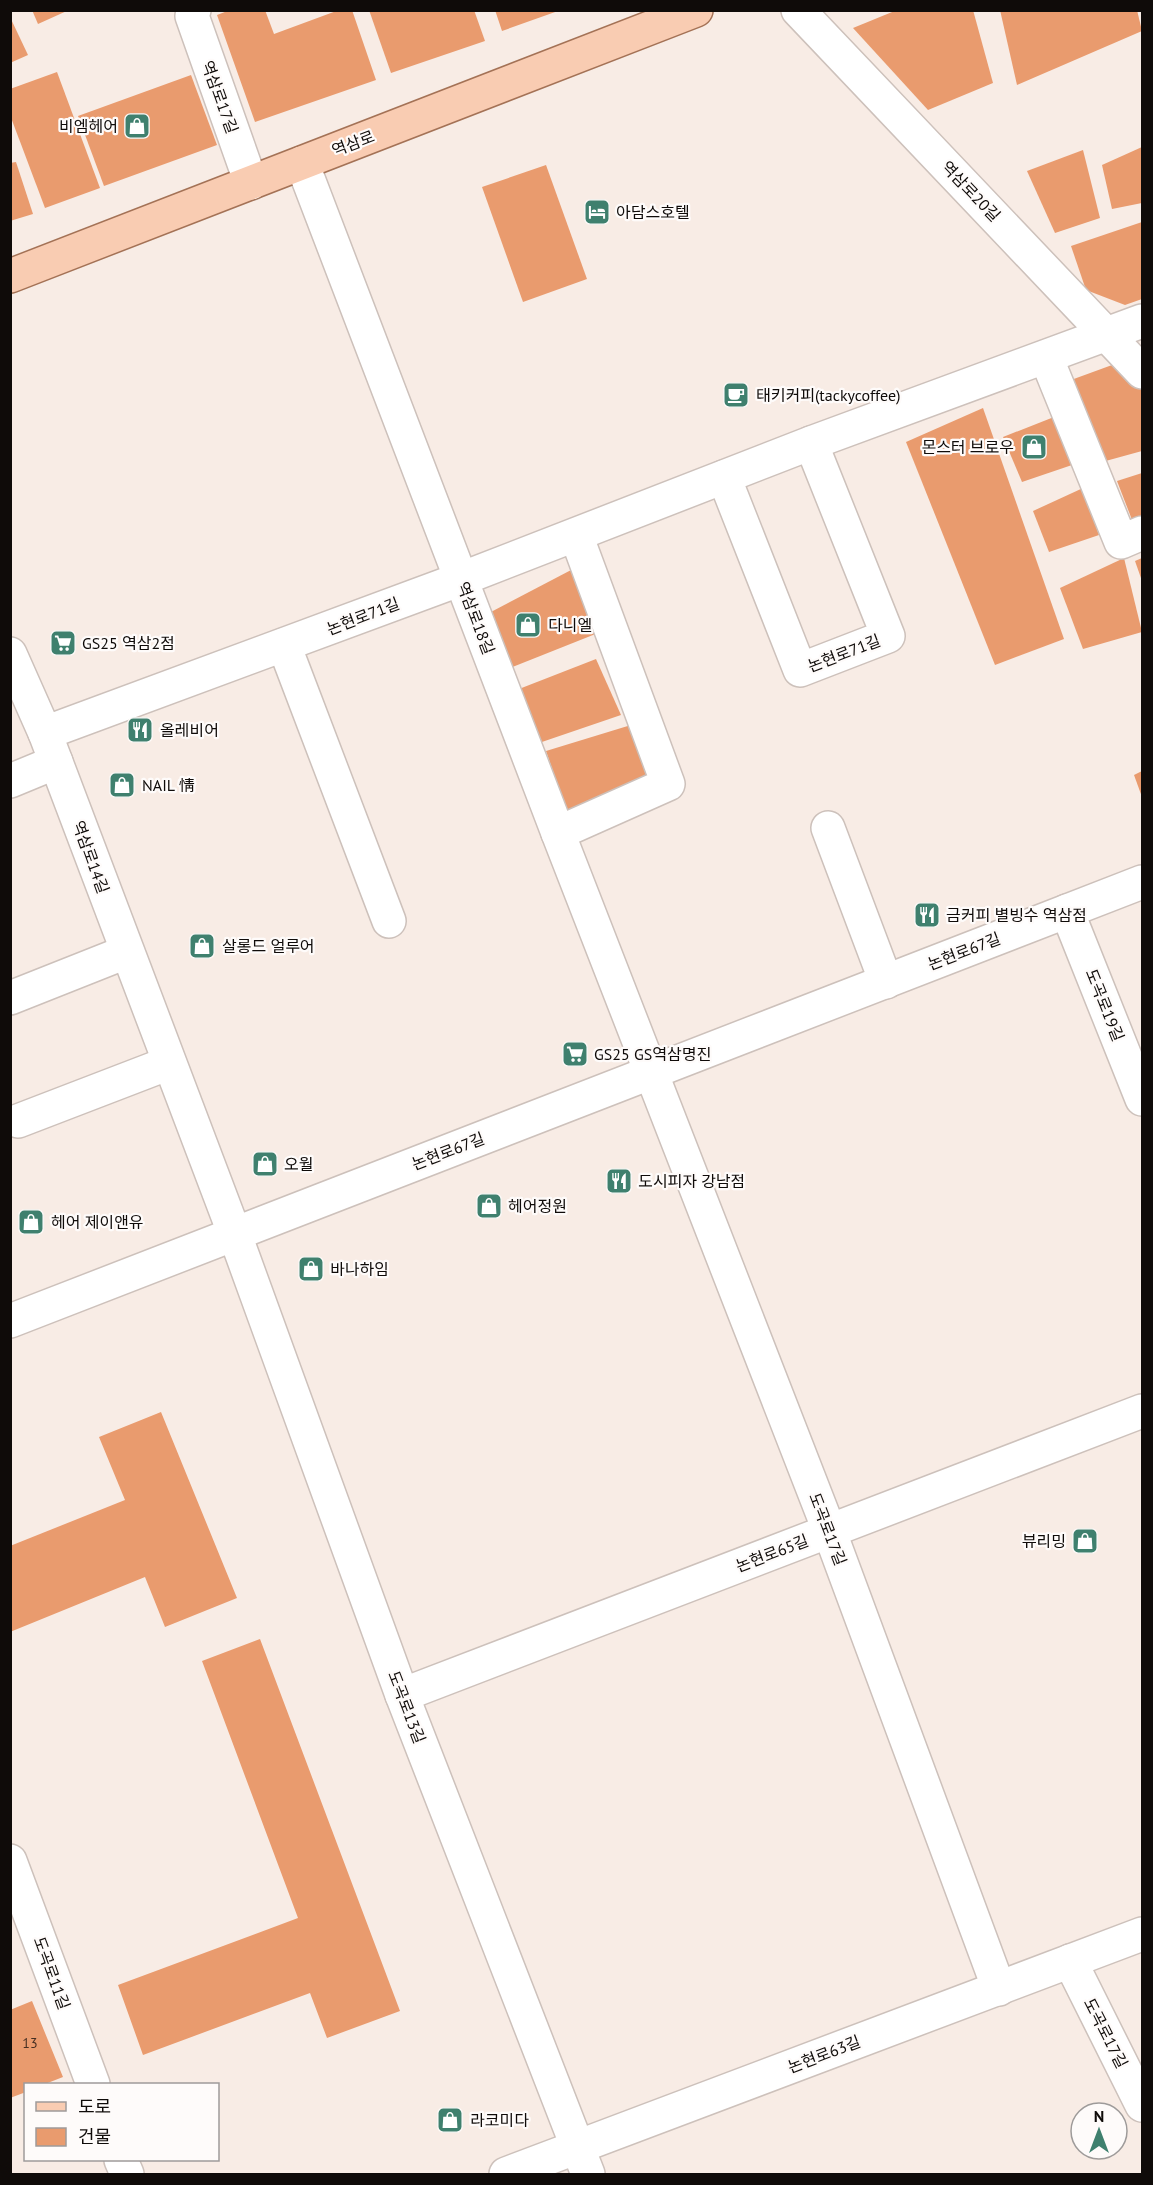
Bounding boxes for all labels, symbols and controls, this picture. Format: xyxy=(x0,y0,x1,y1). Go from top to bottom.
street label: 역삼로17길 xyxy=(198,58,242,136)
shop icon: 비엠헤어 xyxy=(122,111,152,141)
place label: 비엠헤어 xyxy=(59,116,118,136)
street label: 역삼로 xyxy=(329,126,377,160)
street label: 역삼로20길 xyxy=(937,157,1005,225)
hotel icon: 아담스호텔 xyxy=(582,197,612,227)
place label: 아담스호텔 xyxy=(616,202,690,222)
cafe icon: 태키커피(tackycoffee) xyxy=(721,380,751,410)
place label: 태키커피(tackycoffee) xyxy=(756,385,901,405)
shop icon: 몬스터 브로우 xyxy=(1019,432,1049,462)
place label: 몬스터 브로우 xyxy=(921,437,1014,457)
street label: 역삼로18길 xyxy=(453,579,499,657)
street label: 논현로71길 xyxy=(324,593,402,639)
shop icon: 다니엘 xyxy=(513,610,543,640)
place label: 다니엘 xyxy=(548,615,592,635)
supermarket icon: GS25 역삼2점 xyxy=(48,628,78,658)
street label: 논현로71길 xyxy=(805,630,883,676)
place label: GS25 역삼2점 xyxy=(82,633,175,653)
restaurant icon: 올레비어 xyxy=(125,715,155,745)
place label: 올레비어 xyxy=(160,720,219,740)
shop icon: NAIL 情 xyxy=(107,770,137,800)
place label: NAIL 情 xyxy=(142,775,195,795)
street label: 역삼로14길 xyxy=(69,818,113,896)
restaurant icon: 금커피 별빙수 역삼점 xyxy=(912,900,942,930)
place label: 금커피 별빙수 역삼점 xyxy=(946,905,1087,925)
street label: 논현로67길 xyxy=(925,928,1003,974)
shop icon: 살롱드 얼루어 xyxy=(187,931,217,961)
place label: 살롱드 얼루어 xyxy=(222,936,315,956)
street label: 도곡로19길 xyxy=(1081,966,1129,1044)
supermarket icon: GS25 GS역삼명진 xyxy=(560,1039,590,1069)
place label: GS25 GS역삼명진 xyxy=(594,1044,711,1064)
street label: 논현로67길 xyxy=(409,1128,487,1174)
shop icon: 오월 xyxy=(250,1149,280,1179)
place label: 오월 xyxy=(284,1154,313,1174)
restaurant icon: 도시피자 강남점 xyxy=(604,1166,634,1196)
place label: 도시피자 강남점 xyxy=(638,1171,745,1191)
shop icon: 헤어정원 xyxy=(474,1191,504,1221)
place label: 헤어정원 xyxy=(508,1196,567,1216)
shop icon: 헤어 제이앤유 xyxy=(16,1207,46,1237)
place label: 헤어 제이앤유 xyxy=(51,1212,144,1232)
shop icon: 바나하임 xyxy=(296,1254,326,1284)
place label: 바나하임 xyxy=(330,1259,389,1279)
street label: 도곡로17길 xyxy=(805,1490,851,1568)
shop icon: 뷰리밍 xyxy=(1070,1526,1100,1556)
street label: 논현로65길 xyxy=(733,1530,811,1576)
place label: 뷰리밍 xyxy=(1022,1531,1066,1551)
street label: 도곡로13길 xyxy=(384,1668,430,1746)
street label: 도곡로11길 xyxy=(30,1934,74,2012)
street label: 도곡로17길 xyxy=(1080,1994,1132,2072)
street label: 논현로63길 xyxy=(785,2031,863,2077)
house number: 13 xyxy=(22,2034,38,2052)
legend xyxy=(24,2083,219,2161)
text: 도로 xyxy=(78,2095,111,2118)
north arrow xyxy=(1069,2101,1129,2161)
shop icon: 라코미다 xyxy=(435,2105,465,2135)
text: N xyxy=(1094,2106,1104,2126)
place label: 라코미다 xyxy=(470,2110,529,2130)
text: 건물 xyxy=(78,2125,111,2148)

